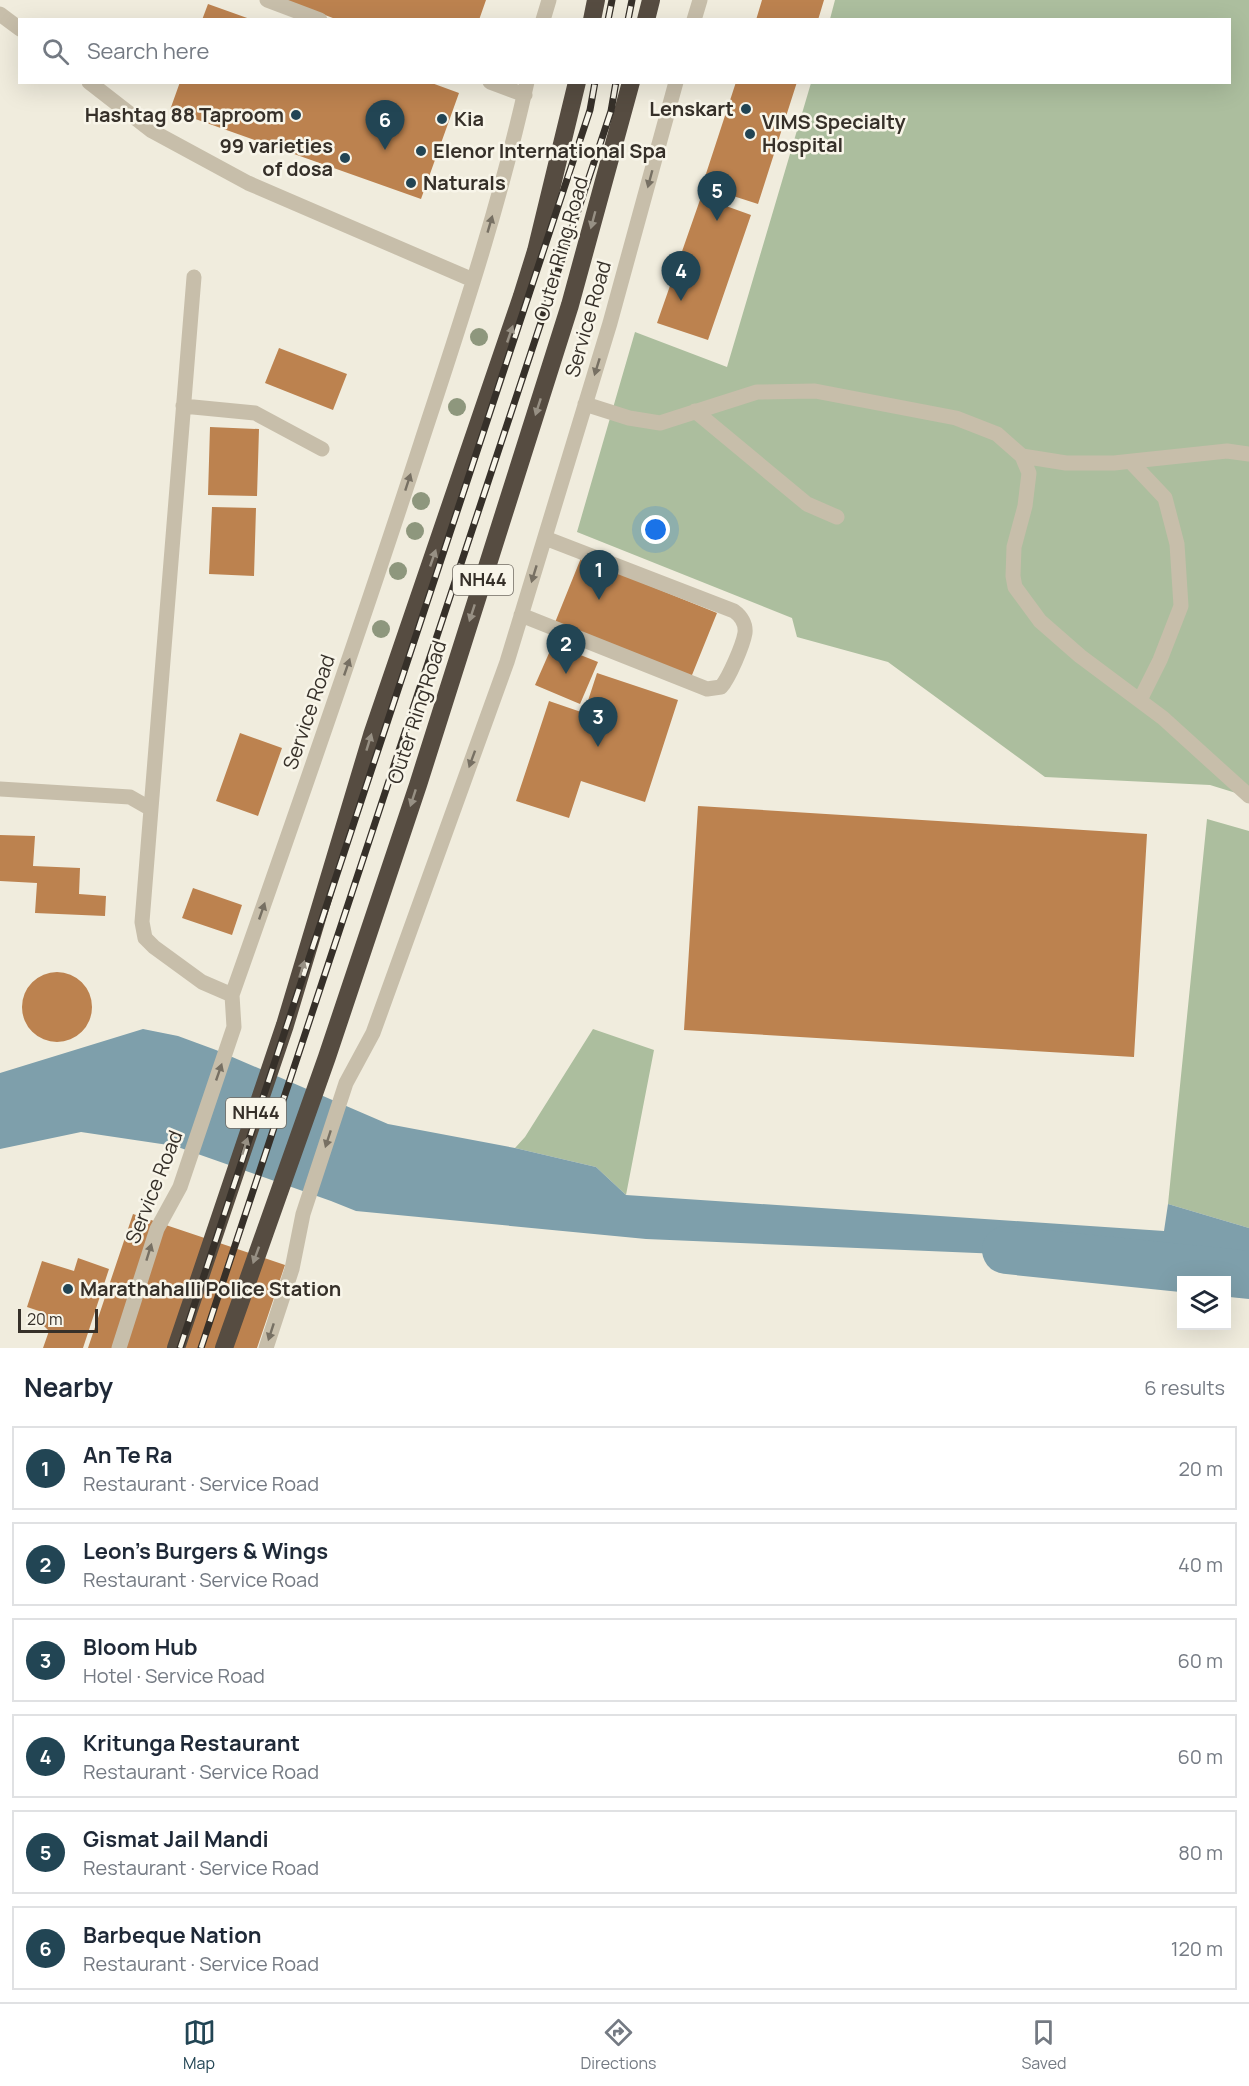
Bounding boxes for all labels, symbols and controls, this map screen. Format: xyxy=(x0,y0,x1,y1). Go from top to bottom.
search box xyxy=(18,18,1231,84)
icon: search xyxy=(39,35,72,68)
text: Search here xyxy=(87,36,209,66)
place label: Lenskart xyxy=(649,95,734,122)
pin: 6 xyxy=(366,100,404,150)
place label: Hashtag 88 Taproom xyxy=(85,101,284,128)
marker: Lenskart xyxy=(739,102,753,116)
place label: Kia xyxy=(454,105,484,132)
marker: Hashtag 88 Taproom xyxy=(289,108,303,122)
place label: VIMS Specialty Hospital xyxy=(762,108,906,158)
marker: Kia xyxy=(435,112,449,126)
marker: VIMS Specialty Hospital xyxy=(743,127,757,141)
place label: 99 varieties of dosa xyxy=(219,132,333,182)
place label: Elenor International Spa xyxy=(433,137,666,164)
marker: Elenor International Spa xyxy=(414,144,428,158)
marker: 99 varieties of dosa xyxy=(338,151,352,165)
place label: Naturals xyxy=(423,169,506,196)
one-way arrow xyxy=(644,170,654,189)
pin: 5 xyxy=(698,172,736,221)
street label: Outer Ring Road xyxy=(527,173,594,324)
marker: Naturals xyxy=(404,176,418,190)
one-way arrow xyxy=(588,211,597,229)
one-way arrow xyxy=(486,215,495,233)
pin: 4 xyxy=(662,252,700,301)
street label: Service Road xyxy=(558,258,617,380)
one-way arrow xyxy=(506,324,515,342)
one-way arrow xyxy=(592,358,601,376)
one-way arrow xyxy=(533,398,542,416)
one-way arrow xyxy=(404,473,414,491)
your location xyxy=(641,515,670,544)
one-way arrow xyxy=(429,549,439,567)
pin: 1 xyxy=(580,550,618,600)
road number: NH44 xyxy=(453,565,513,595)
one-way arrow xyxy=(529,565,538,583)
one-way arrow xyxy=(467,604,476,622)
pin: 2 xyxy=(546,624,586,674)
street label: Outer Ring Road xyxy=(381,637,452,787)
street label: Service Road xyxy=(276,651,341,773)
one-way arrow xyxy=(343,658,353,676)
pin: 3 xyxy=(578,698,618,747)
one-way arrow xyxy=(365,733,375,751)
one-way arrow xyxy=(466,750,476,768)
one-way arrow xyxy=(408,789,417,807)
one-way arrow xyxy=(257,902,267,920)
one-way arrow xyxy=(298,960,307,978)
one-way arrow xyxy=(215,1063,224,1081)
road number: NH44 xyxy=(226,1098,286,1128)
street label: Service Road xyxy=(119,1126,189,1247)
one-way arrow xyxy=(323,1130,332,1148)
one-way arrow xyxy=(241,1137,250,1155)
one-way arrow xyxy=(145,1243,155,1261)
one-way arrow xyxy=(251,1246,261,1264)
place label: Marathahalli Police Station xyxy=(80,1275,341,1302)
map controls xyxy=(1177,1276,1231,1330)
button: layers xyxy=(1177,1276,1231,1330)
marker: Marathahalli Police Station xyxy=(61,1282,75,1296)
scale bar xyxy=(18,1306,98,1334)
text: 20 m xyxy=(27,1308,63,1330)
one-way arrow xyxy=(266,1323,276,1341)
text: Nearby xyxy=(24,1369,113,1405)
text: 6 results xyxy=(1144,1374,1225,1401)
text: An Te Ra xyxy=(83,1440,172,1470)
text: 1 xyxy=(41,1455,50,1482)
text: 20 m xyxy=(1178,1455,1223,1482)
text: Restaurant · Service Road xyxy=(83,1470,319,1497)
text: Leon's Burgers & Wings xyxy=(83,1536,328,1566)
text: 2 xyxy=(40,1551,51,1578)
text: 40 m xyxy=(1178,1551,1223,1578)
text: Restaurant · Service Road xyxy=(83,1566,319,1593)
text: Bloom Hub xyxy=(83,1632,198,1662)
text: 3 xyxy=(40,1647,51,1674)
text: 60 m xyxy=(1177,1647,1223,1674)
text: Hotel · Service Road xyxy=(83,1662,265,1689)
text: Kritunga Restaurant xyxy=(83,1728,300,1758)
text: 4 xyxy=(39,1743,52,1770)
text: 60 m xyxy=(1177,1743,1223,1770)
text: Restaurant · Service Road xyxy=(83,1758,319,1785)
text: Gismat Jail Mandi xyxy=(83,1824,269,1854)
text: 5 xyxy=(40,1839,51,1866)
text: 80 m xyxy=(1178,1839,1223,1866)
text: Restaurant · Service Road xyxy=(83,1854,319,1881)
text: Barbeque Nation xyxy=(83,1920,262,1950)
text: 6 xyxy=(39,1935,52,1962)
text: 120 m xyxy=(1171,1935,1223,1962)
text: Restaurant · Service Road xyxy=(83,1950,319,1977)
tab: Map xyxy=(183,2016,216,2074)
tab: Directions xyxy=(581,2016,656,2074)
tab: Saved xyxy=(1021,2016,1066,2074)

